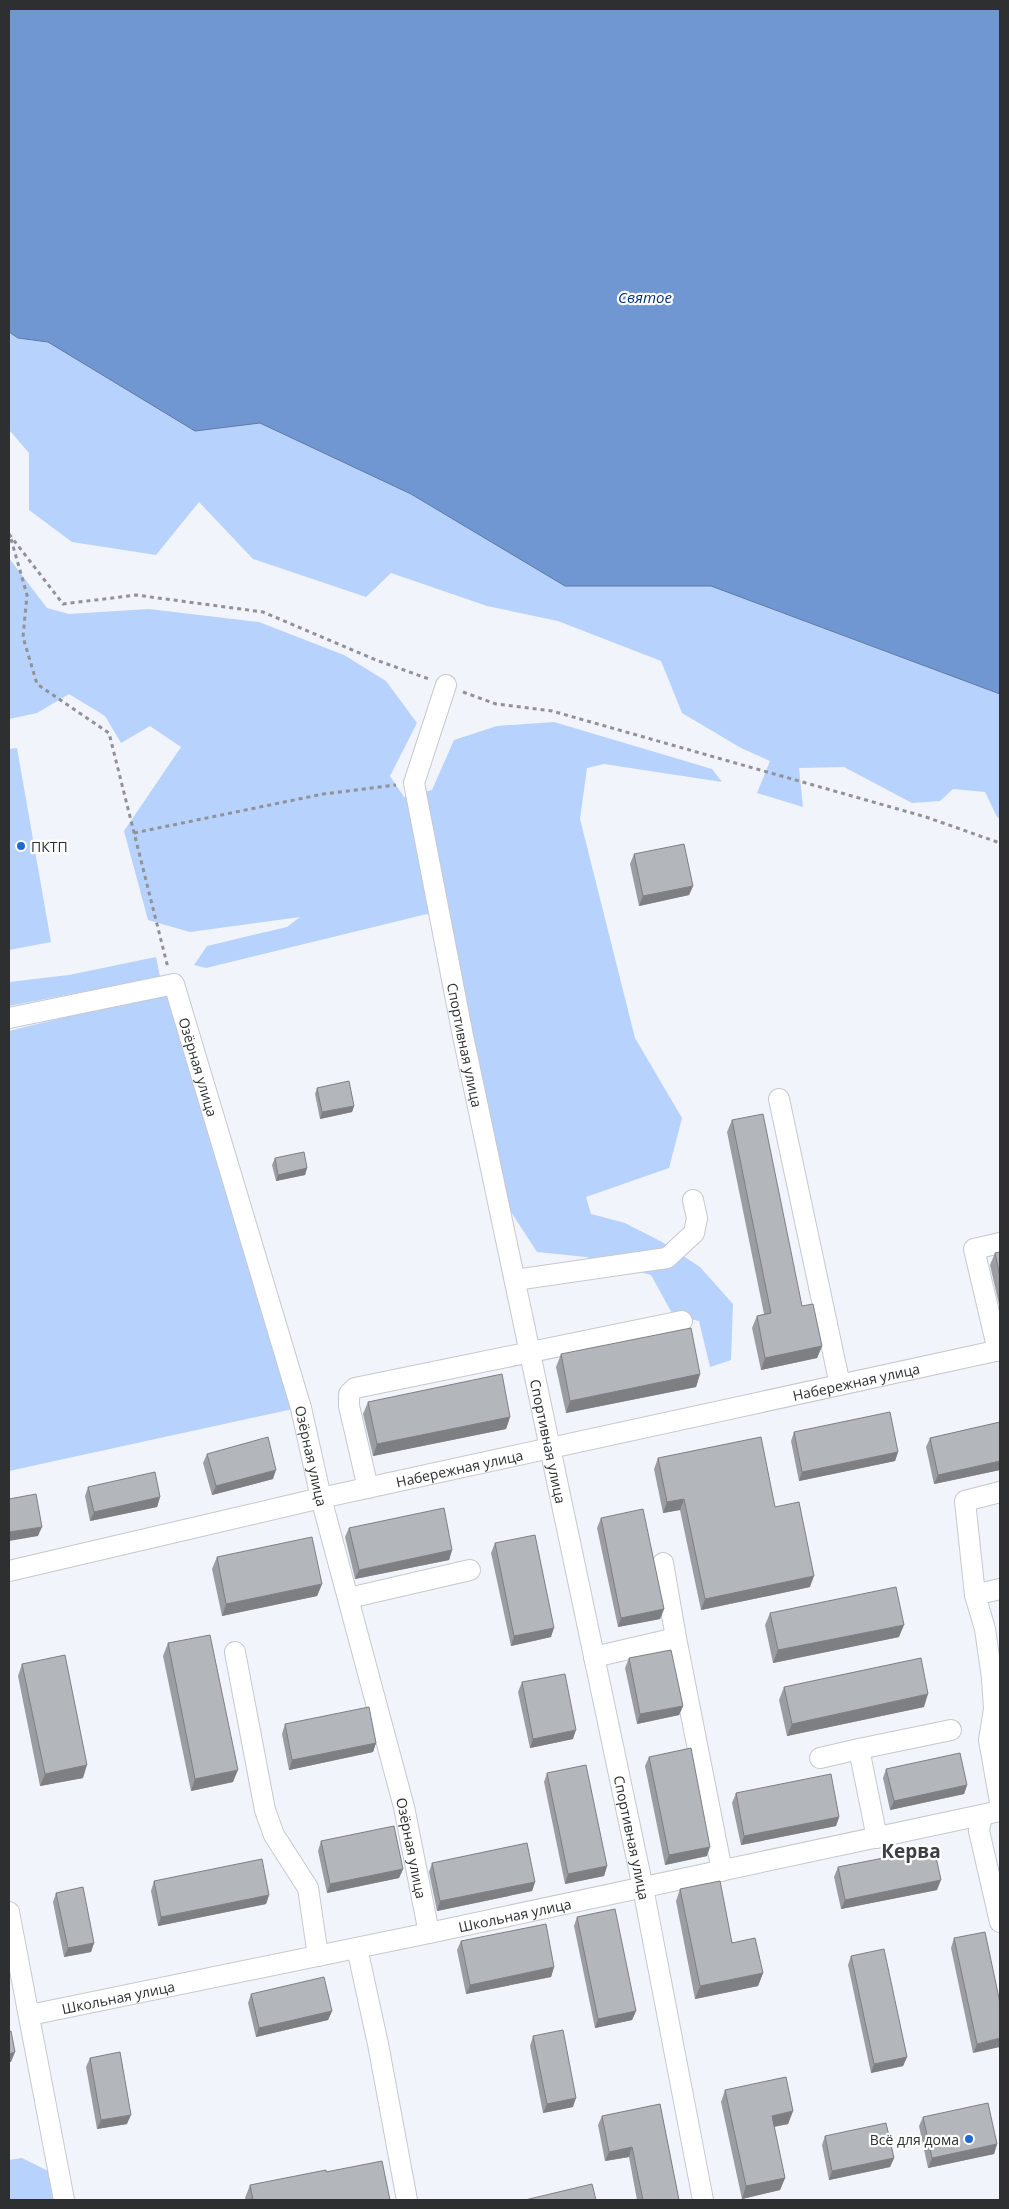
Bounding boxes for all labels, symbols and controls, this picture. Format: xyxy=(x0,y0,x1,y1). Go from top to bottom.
water label: Святое xyxy=(618,287,672,307)
place label: ПКТП xyxy=(31,837,68,856)
marker: ПКТП xyxy=(15,840,27,852)
street label: Спортивная улица xyxy=(443,981,487,1109)
street label: Озёрная улица xyxy=(175,1015,223,1119)
street label: Набережная улица xyxy=(791,1358,921,1404)
street label: Спортивная улица xyxy=(526,1377,571,1505)
street label: Озёрная улица xyxy=(291,1404,332,1508)
street label: Набережная улица xyxy=(394,1445,525,1491)
street label: Спортивная улица xyxy=(610,1774,655,1901)
street label: Озёрная улица xyxy=(392,1795,431,1900)
district label: Керва xyxy=(881,1838,941,1864)
street label: Школьная улица xyxy=(457,1893,573,1936)
street label: Школьная улица xyxy=(60,1976,176,2018)
place label: Всё для дома xyxy=(870,2130,959,2149)
marker: Всё для дома xyxy=(963,2133,975,2145)

